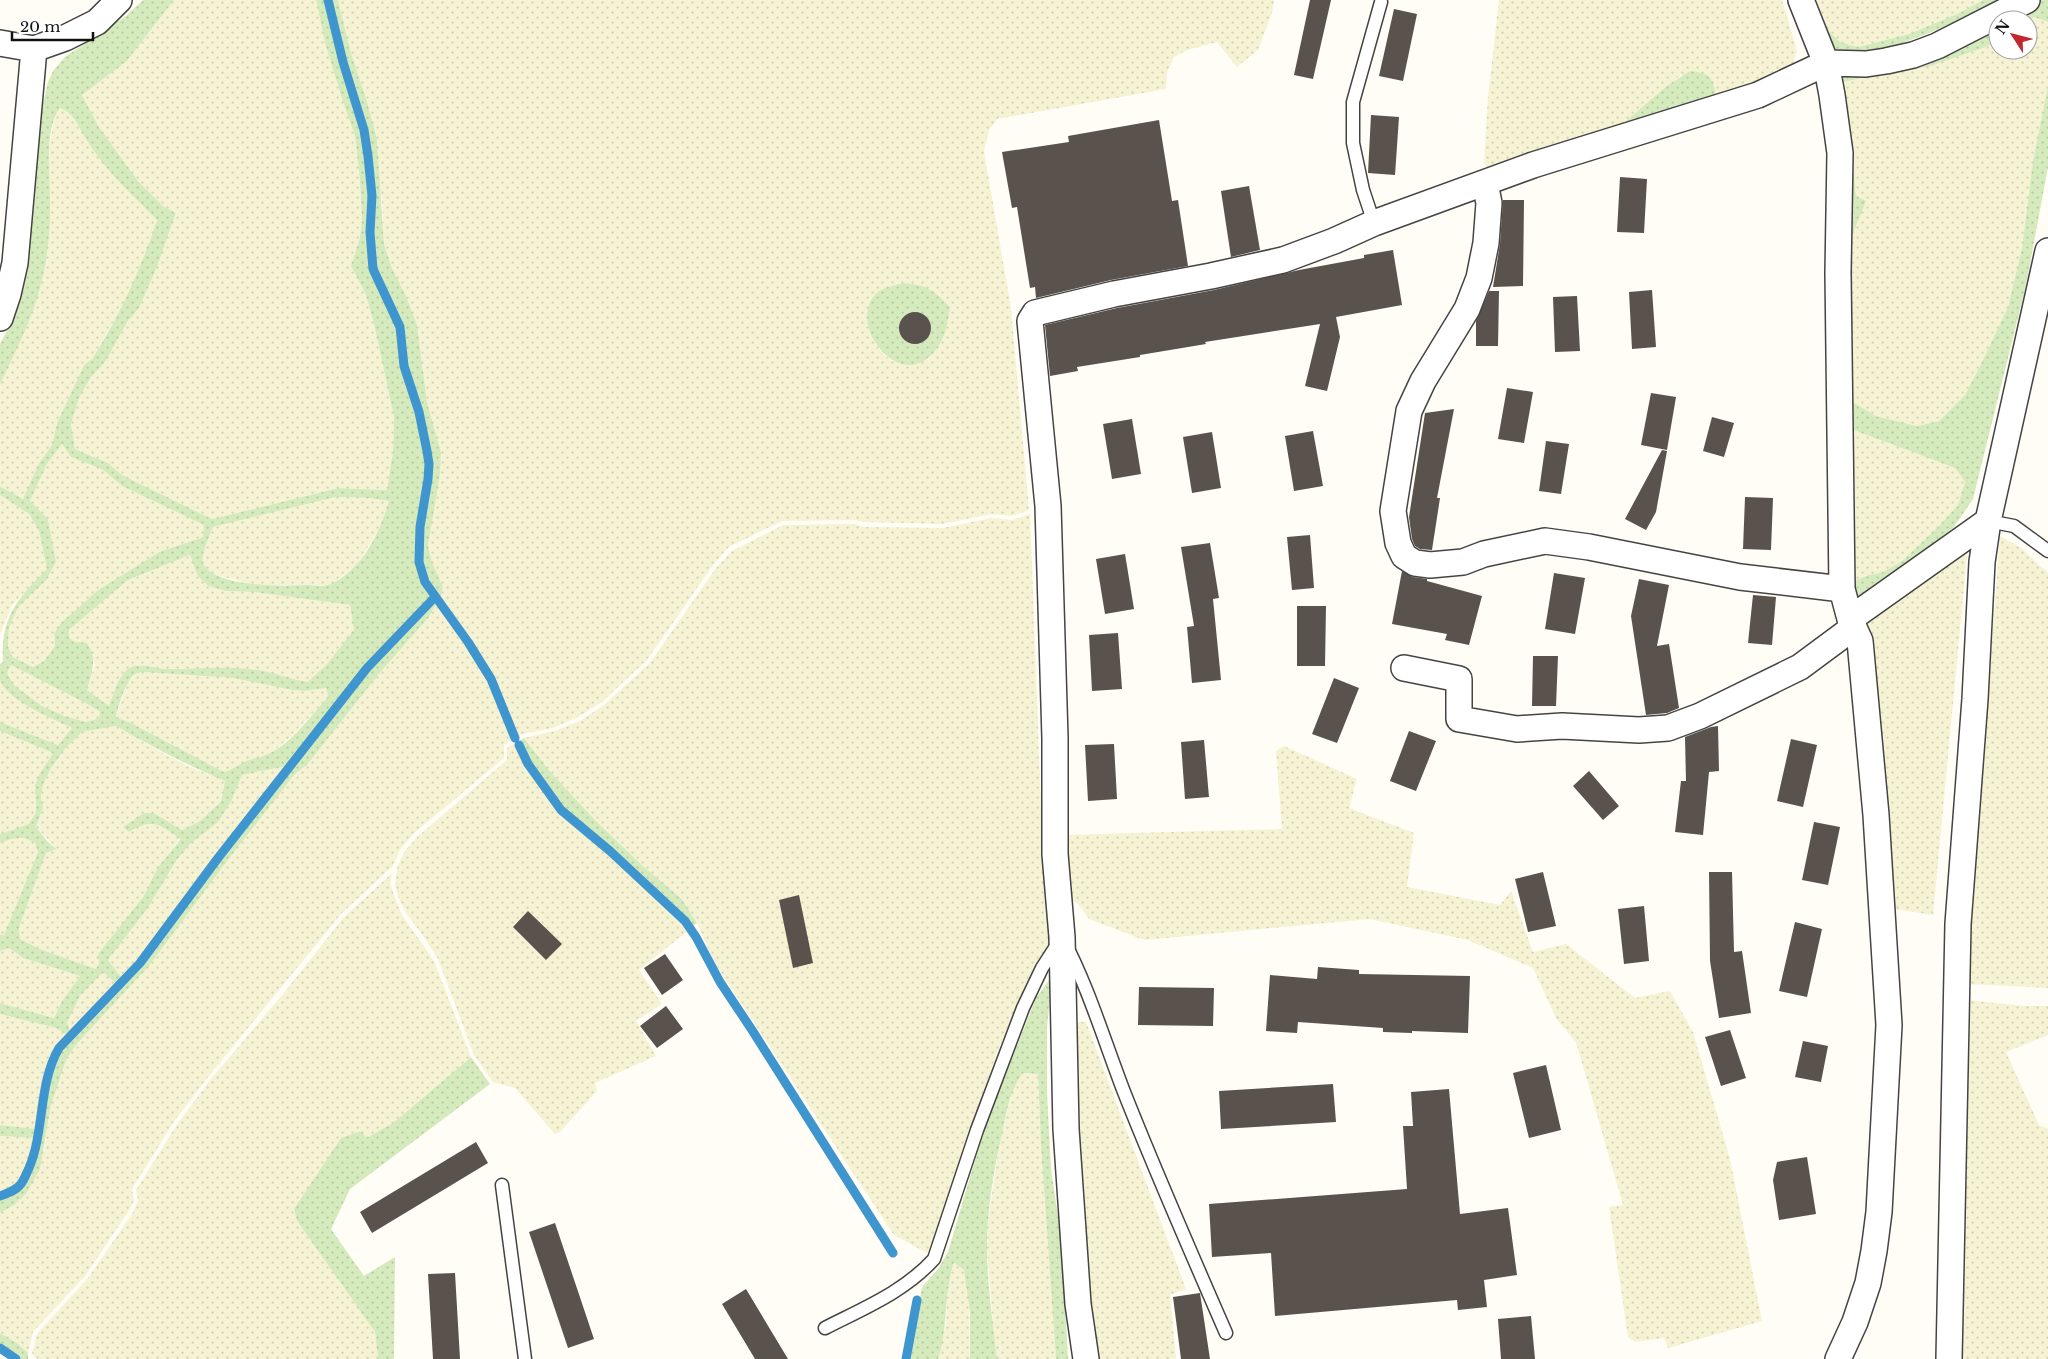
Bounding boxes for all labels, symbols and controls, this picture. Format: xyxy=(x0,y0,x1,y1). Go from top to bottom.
scale bar xyxy=(12,10,94,42)
north arrow xyxy=(1988,10,2038,60)
text: 20 m xyxy=(20,17,60,36)
text: N xyxy=(1991,17,2014,38)

